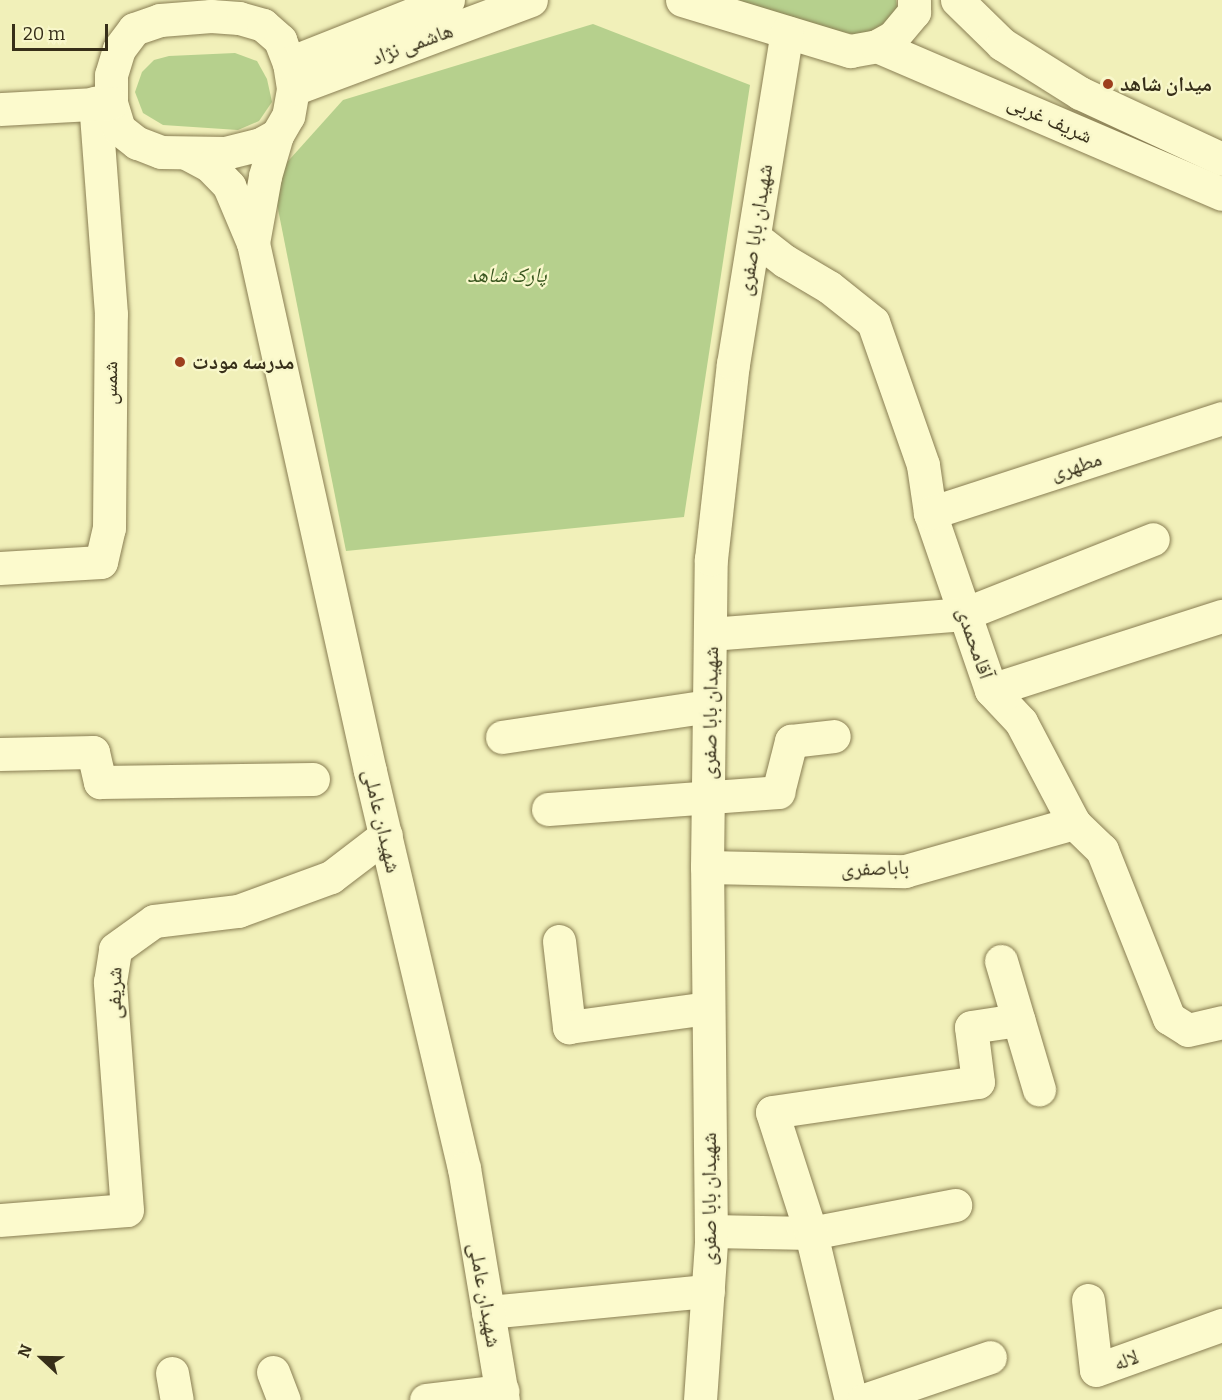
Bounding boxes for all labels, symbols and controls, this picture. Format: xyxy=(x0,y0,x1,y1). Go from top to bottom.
scale bar xyxy=(15,12,111,50)
street label: هاشمی نژاد xyxy=(368,18,456,70)
text: 20 m xyxy=(23,23,65,45)
place label: میدان شاهد xyxy=(1120,71,1212,97)
marker: میدان شاهد xyxy=(1101,77,1115,91)
street label: شریف غربی xyxy=(1004,89,1096,149)
street label: شهیدان بابا صفری xyxy=(732,162,778,298)
park label: پارک شاهد xyxy=(467,262,547,288)
place label: مدرسه مودت xyxy=(192,349,295,375)
marker: مدرسه مودت xyxy=(173,355,187,369)
street label: شمس xyxy=(97,361,123,405)
street label: مطهری xyxy=(1047,446,1105,486)
street label: آقامحمدی xyxy=(951,604,999,682)
street label: شهیدان بابا صفری xyxy=(696,646,724,780)
street label: شهیدان عاملی xyxy=(358,767,406,875)
street label: باباصفری xyxy=(840,854,910,882)
street label: شریفی xyxy=(101,967,127,1019)
street label: شهیدان بابا صفری xyxy=(696,1132,722,1266)
street label: شهیدان عاملی xyxy=(463,1241,507,1349)
north arrow xyxy=(12,1328,72,1388)
text: N xyxy=(14,1342,36,1360)
street label: لاله xyxy=(1110,1344,1142,1376)

